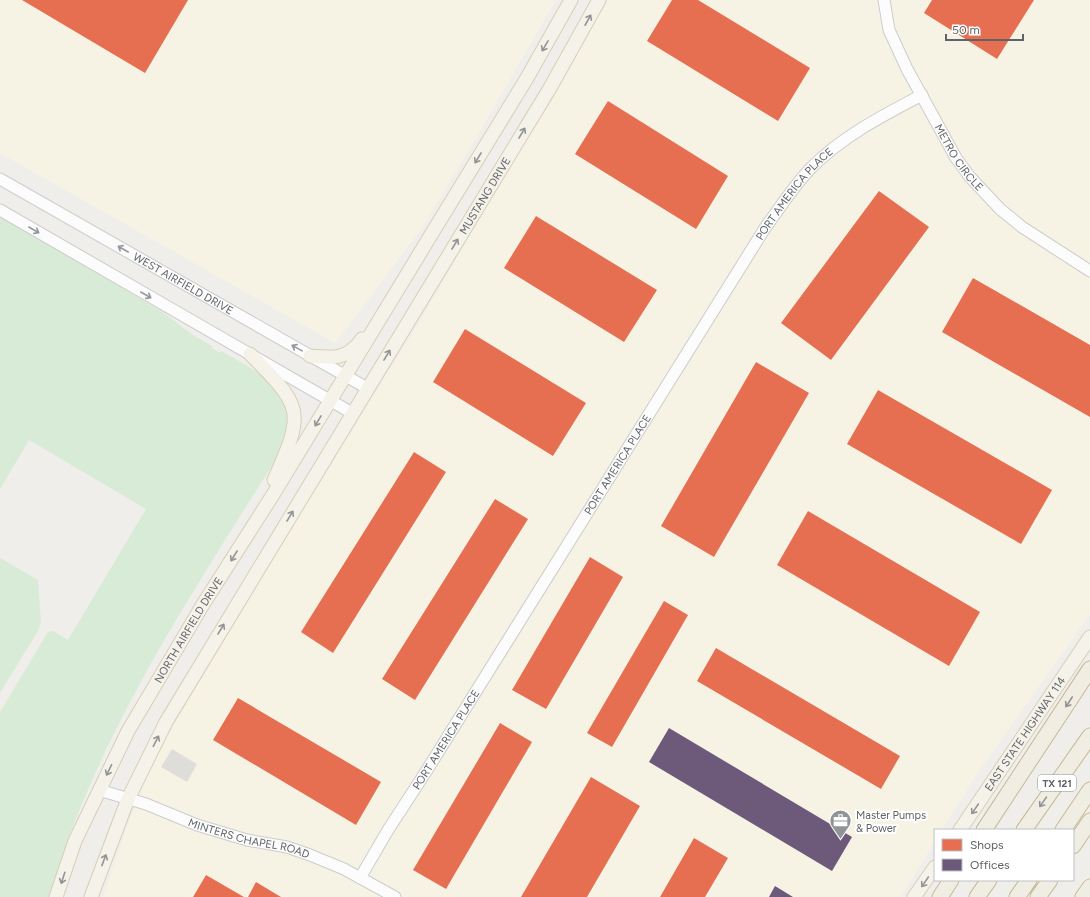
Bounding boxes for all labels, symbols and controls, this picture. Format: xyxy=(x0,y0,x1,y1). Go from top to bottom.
one-way arrow xyxy=(584,15,592,27)
scale bar xyxy=(946,16,1023,42)
text: 50 m xyxy=(952,23,980,37)
one-way arrow xyxy=(540,40,548,52)
street label: METRO CIRCLE xyxy=(932,122,986,193)
one-way arrow xyxy=(519,127,527,139)
street label: PORT AMERICA PLACE xyxy=(753,145,835,242)
one-way arrow xyxy=(474,152,482,164)
street label: MUSTANG DRIVE xyxy=(456,155,513,237)
one-way arrow xyxy=(28,227,40,235)
one-way arrow xyxy=(451,238,459,250)
one-way arrow xyxy=(117,245,129,253)
street label: WEST AIRFIELD DRIVE xyxy=(131,250,236,317)
one-way arrow xyxy=(140,292,152,300)
one-way arrow xyxy=(291,344,303,352)
one-way arrow xyxy=(384,349,392,361)
street label: PORT AMERICA PLACE xyxy=(581,412,654,517)
one-way arrow xyxy=(313,416,322,427)
one-way arrow xyxy=(287,510,295,522)
one-way arrow xyxy=(230,550,238,562)
street label: NORTH AIRFIELD DRIVE xyxy=(151,574,225,685)
one-way arrow xyxy=(217,624,225,635)
street label: EAST STATE HIGHWAY 114 xyxy=(982,674,1068,793)
street label: PORT AMERICA PLACE xyxy=(410,687,482,792)
one-way arrow xyxy=(1065,696,1073,707)
one-way arrow xyxy=(153,735,160,747)
one-way arrow xyxy=(105,764,112,776)
road number: TX 121 xyxy=(1038,775,1076,791)
one-way arrow xyxy=(1039,797,1047,808)
one-way arrow xyxy=(970,803,978,815)
office icon: Master Pumps & Power xyxy=(828,808,854,841)
place label: Master Pumps & Power xyxy=(856,809,926,835)
street label: MINTERS CHAPEL ROAD xyxy=(186,816,312,861)
legend xyxy=(934,829,1074,881)
text: Shops xyxy=(970,838,1004,852)
one-way arrow xyxy=(100,855,108,867)
text: Offices xyxy=(970,858,1010,872)
one-way arrow xyxy=(58,871,66,883)
one-way arrow xyxy=(921,876,929,887)

